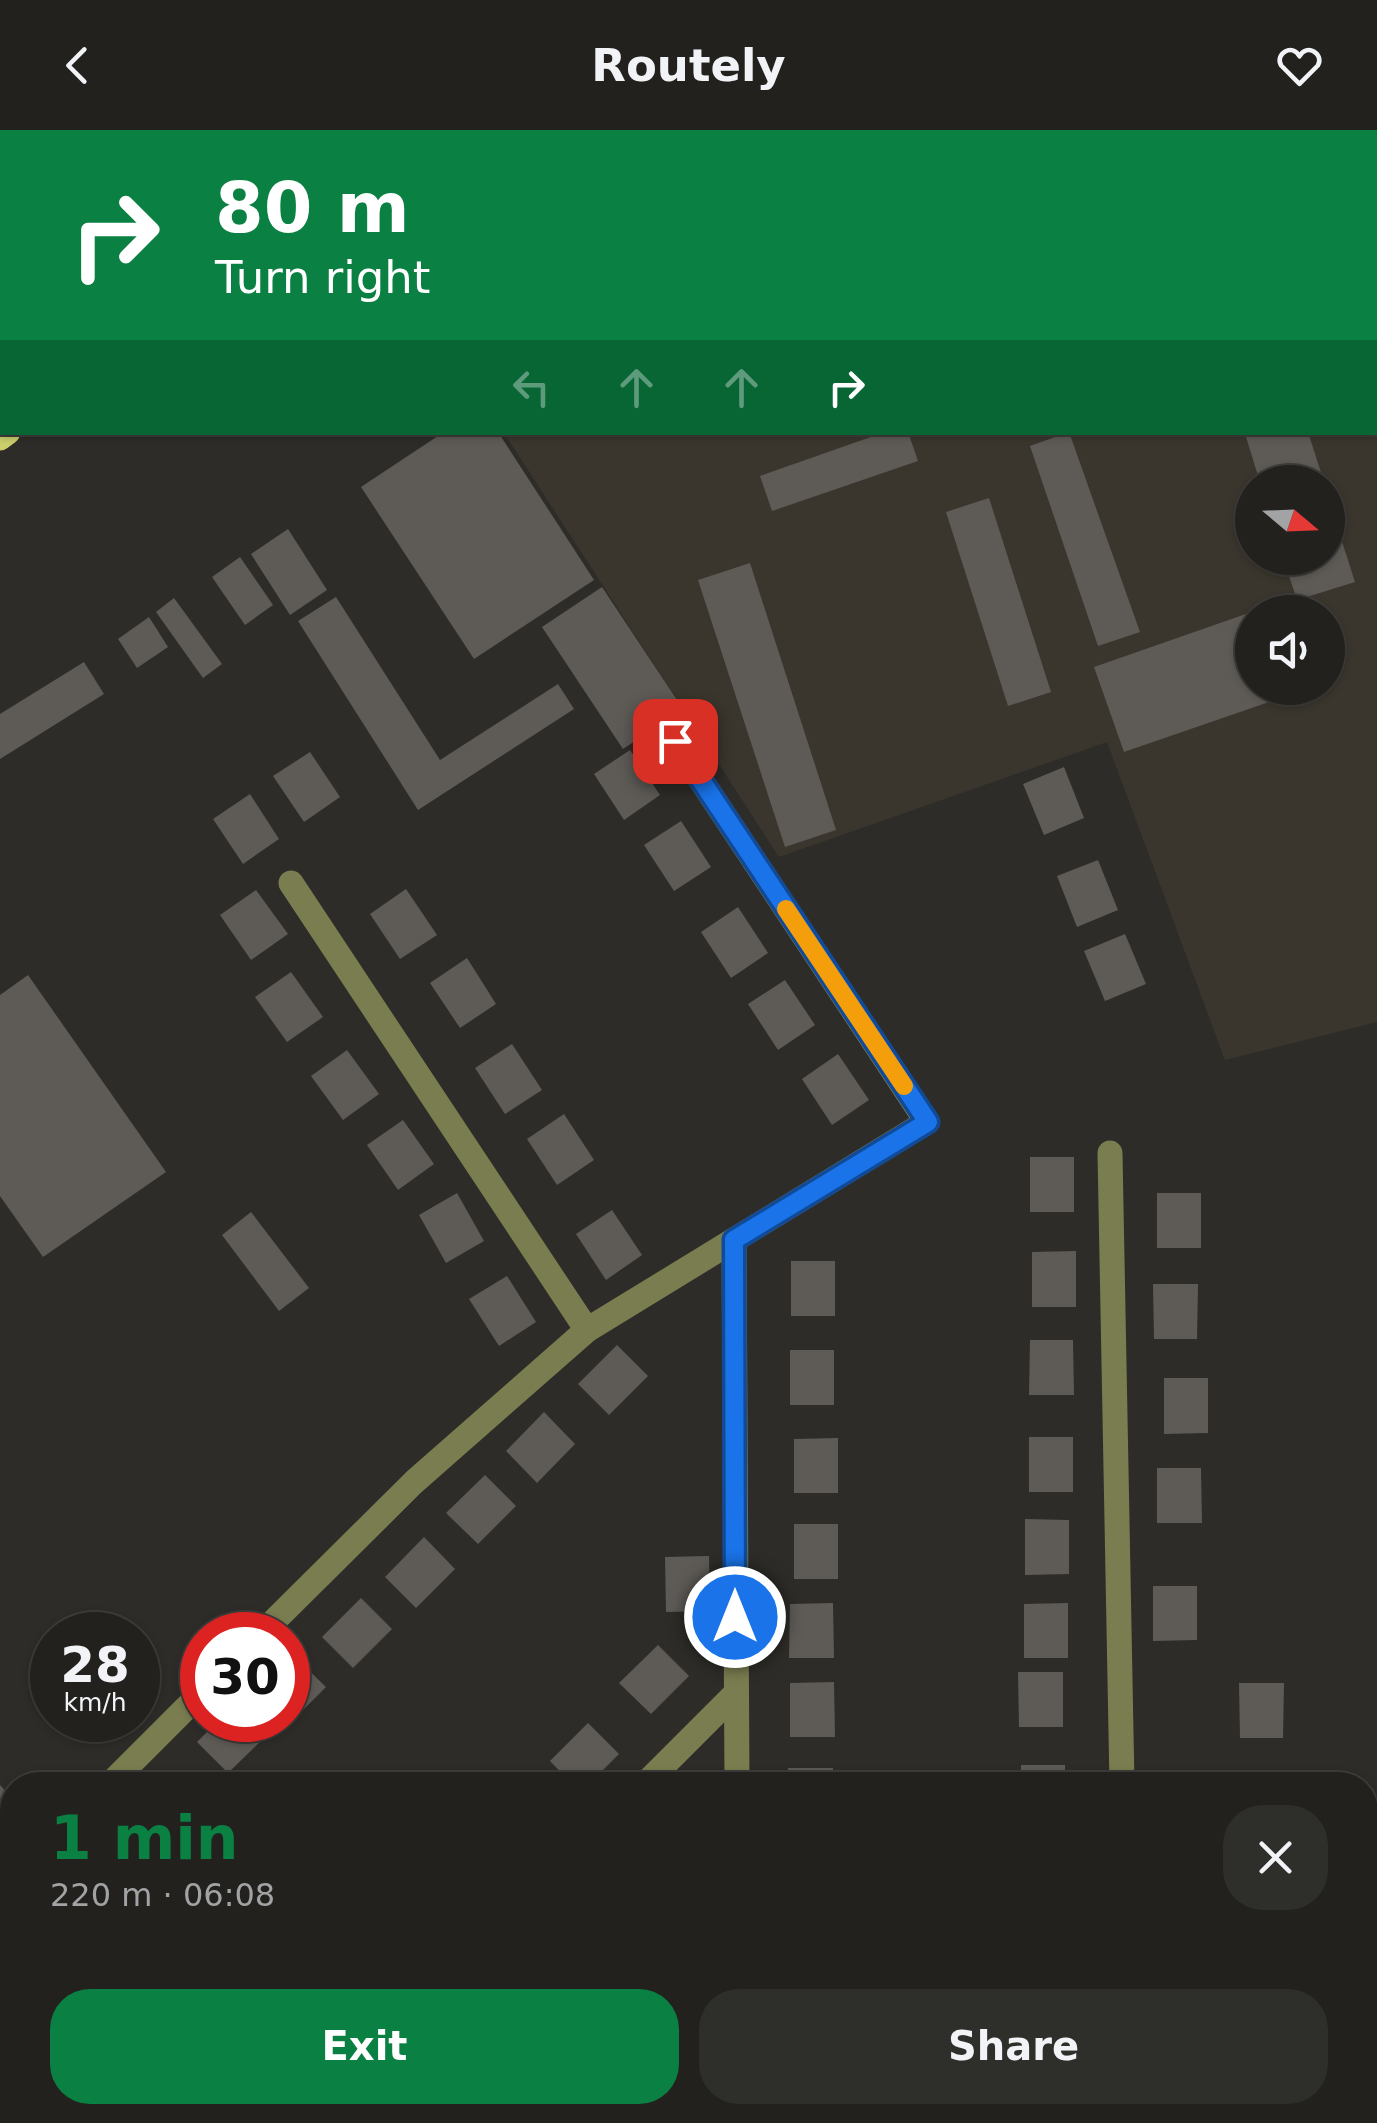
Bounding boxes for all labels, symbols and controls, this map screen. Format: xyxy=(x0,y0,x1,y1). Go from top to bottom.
icon: back xyxy=(50,38,105,93)
icon: heart xyxy=(1272,38,1327,93)
text: Routely xyxy=(591,39,786,92)
text: 80 m xyxy=(215,167,410,249)
icon: right xyxy=(50,170,180,300)
text: Turn right xyxy=(215,251,430,304)
icon: left xyxy=(504,360,559,415)
icon: ahead xyxy=(609,360,664,415)
icon: ahead xyxy=(714,360,769,415)
icon: right xyxy=(819,360,874,415)
north arrow xyxy=(1235,465,1345,575)
map controls xyxy=(1235,465,1345,705)
button: sound xyxy=(1235,595,1345,705)
pin xyxy=(633,699,718,784)
icon: arrive xyxy=(648,714,703,769)
position arrow xyxy=(683,1565,787,1669)
speed limit sign: 30 xyxy=(180,1612,310,1742)
text: 28 xyxy=(60,1636,130,1694)
text: km/h xyxy=(63,1688,127,1717)
text: 1 min xyxy=(50,1803,238,1873)
button: close xyxy=(1223,1805,1328,1910)
text: 220 m · 06:08 xyxy=(50,1876,275,1914)
button: Exit xyxy=(50,1989,679,2104)
button: Share xyxy=(699,1989,1328,2104)

